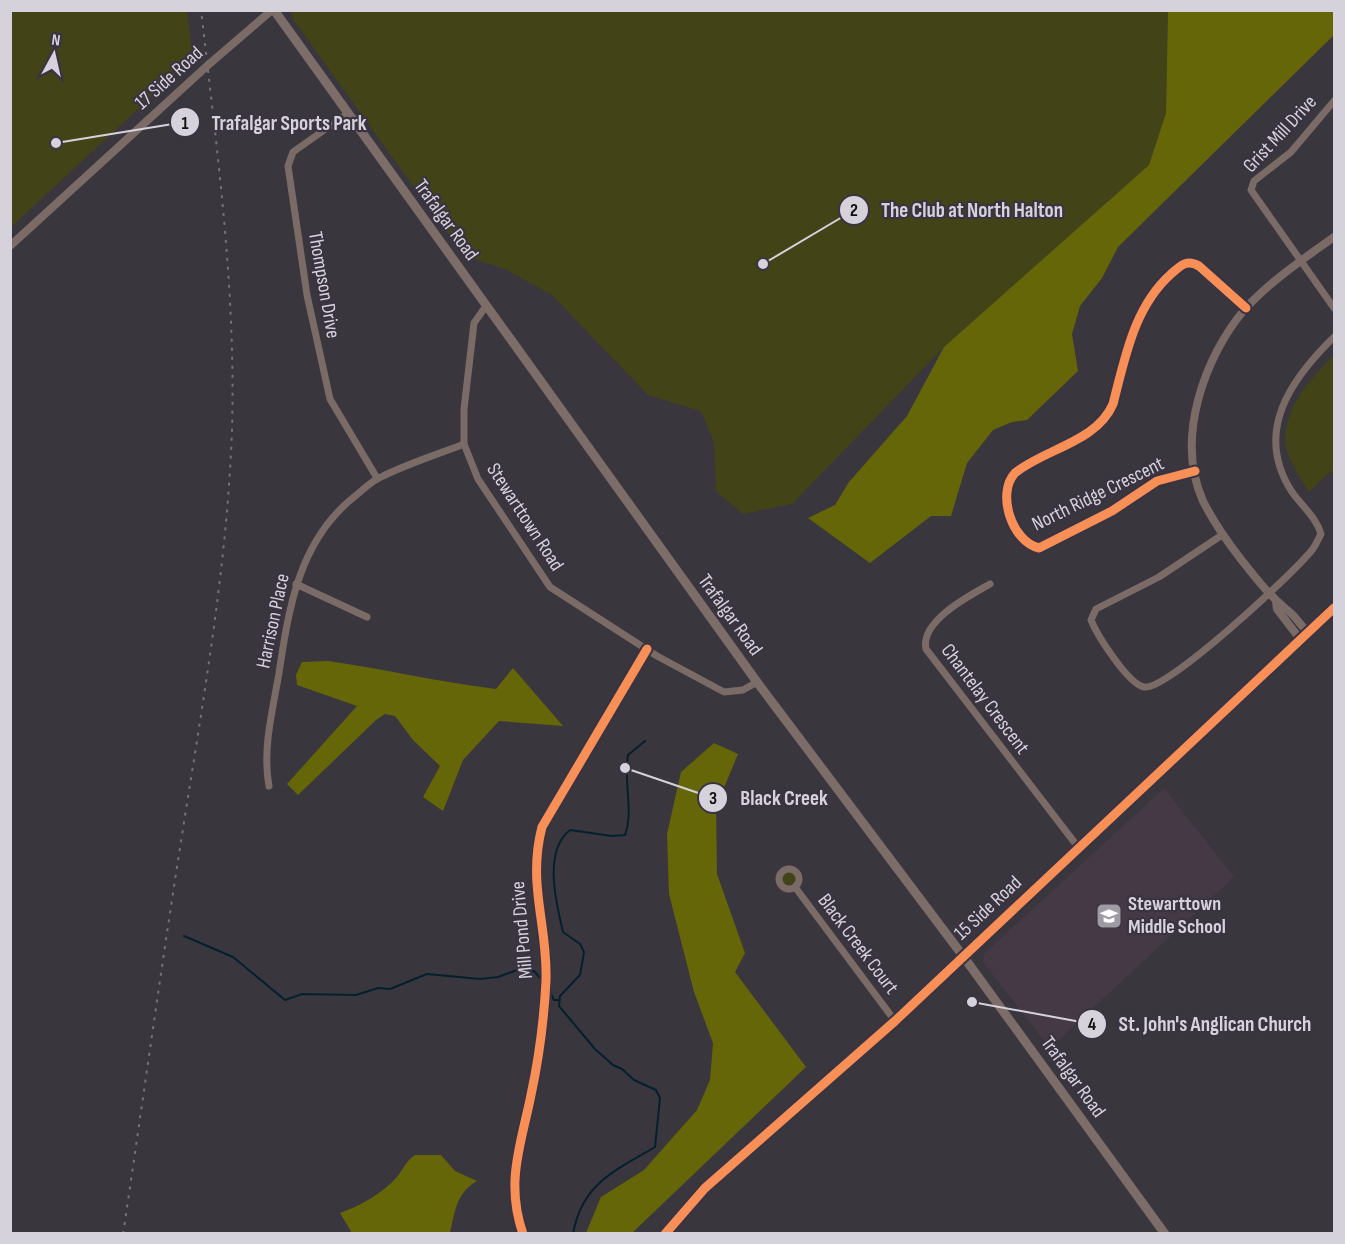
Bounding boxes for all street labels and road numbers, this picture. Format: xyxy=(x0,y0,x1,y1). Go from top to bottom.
street label: 17 Side Road xyxy=(130,41,208,115)
street label: Grist Mill Drive xyxy=(1238,90,1322,178)
street label: Trafalgar Road xyxy=(409,175,483,265)
street label: Thompson Drive xyxy=(303,230,345,340)
street label: North Ridge Crescent xyxy=(1028,452,1168,536)
street label: Stewarttown Road xyxy=(481,459,569,575)
street label: Trafalgar Road xyxy=(693,570,767,660)
street label: Harrison Place xyxy=(251,572,295,670)
street label: Chantelay Crescent xyxy=(936,639,1034,759)
street label: 15 Side Road xyxy=(949,871,1027,945)
street label: Mill Pond Drive xyxy=(506,880,538,980)
street label: Black Creek Court xyxy=(813,889,903,999)
street label: Trafalgar Road xyxy=(1036,1032,1110,1122)

